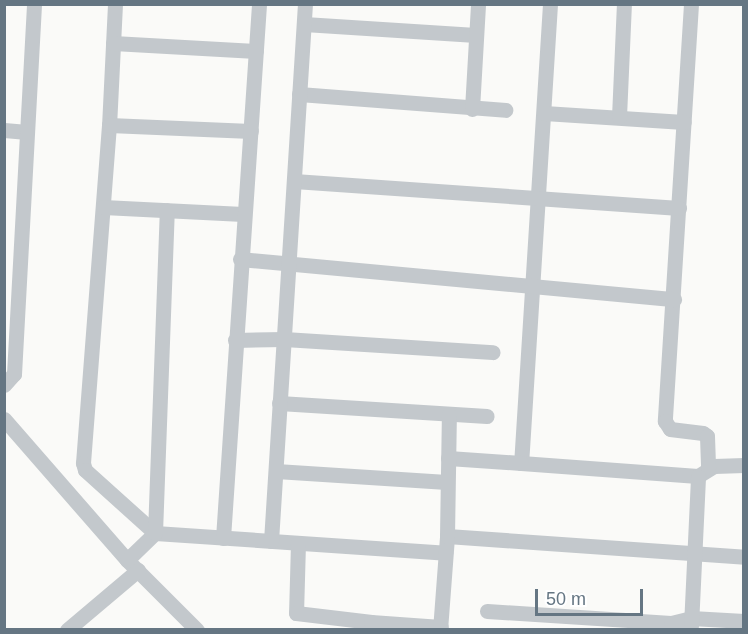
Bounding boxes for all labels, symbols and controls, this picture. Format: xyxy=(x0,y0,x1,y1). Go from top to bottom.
scale bar xyxy=(538,577,646,615)
text: 50 m xyxy=(546,589,586,609)

